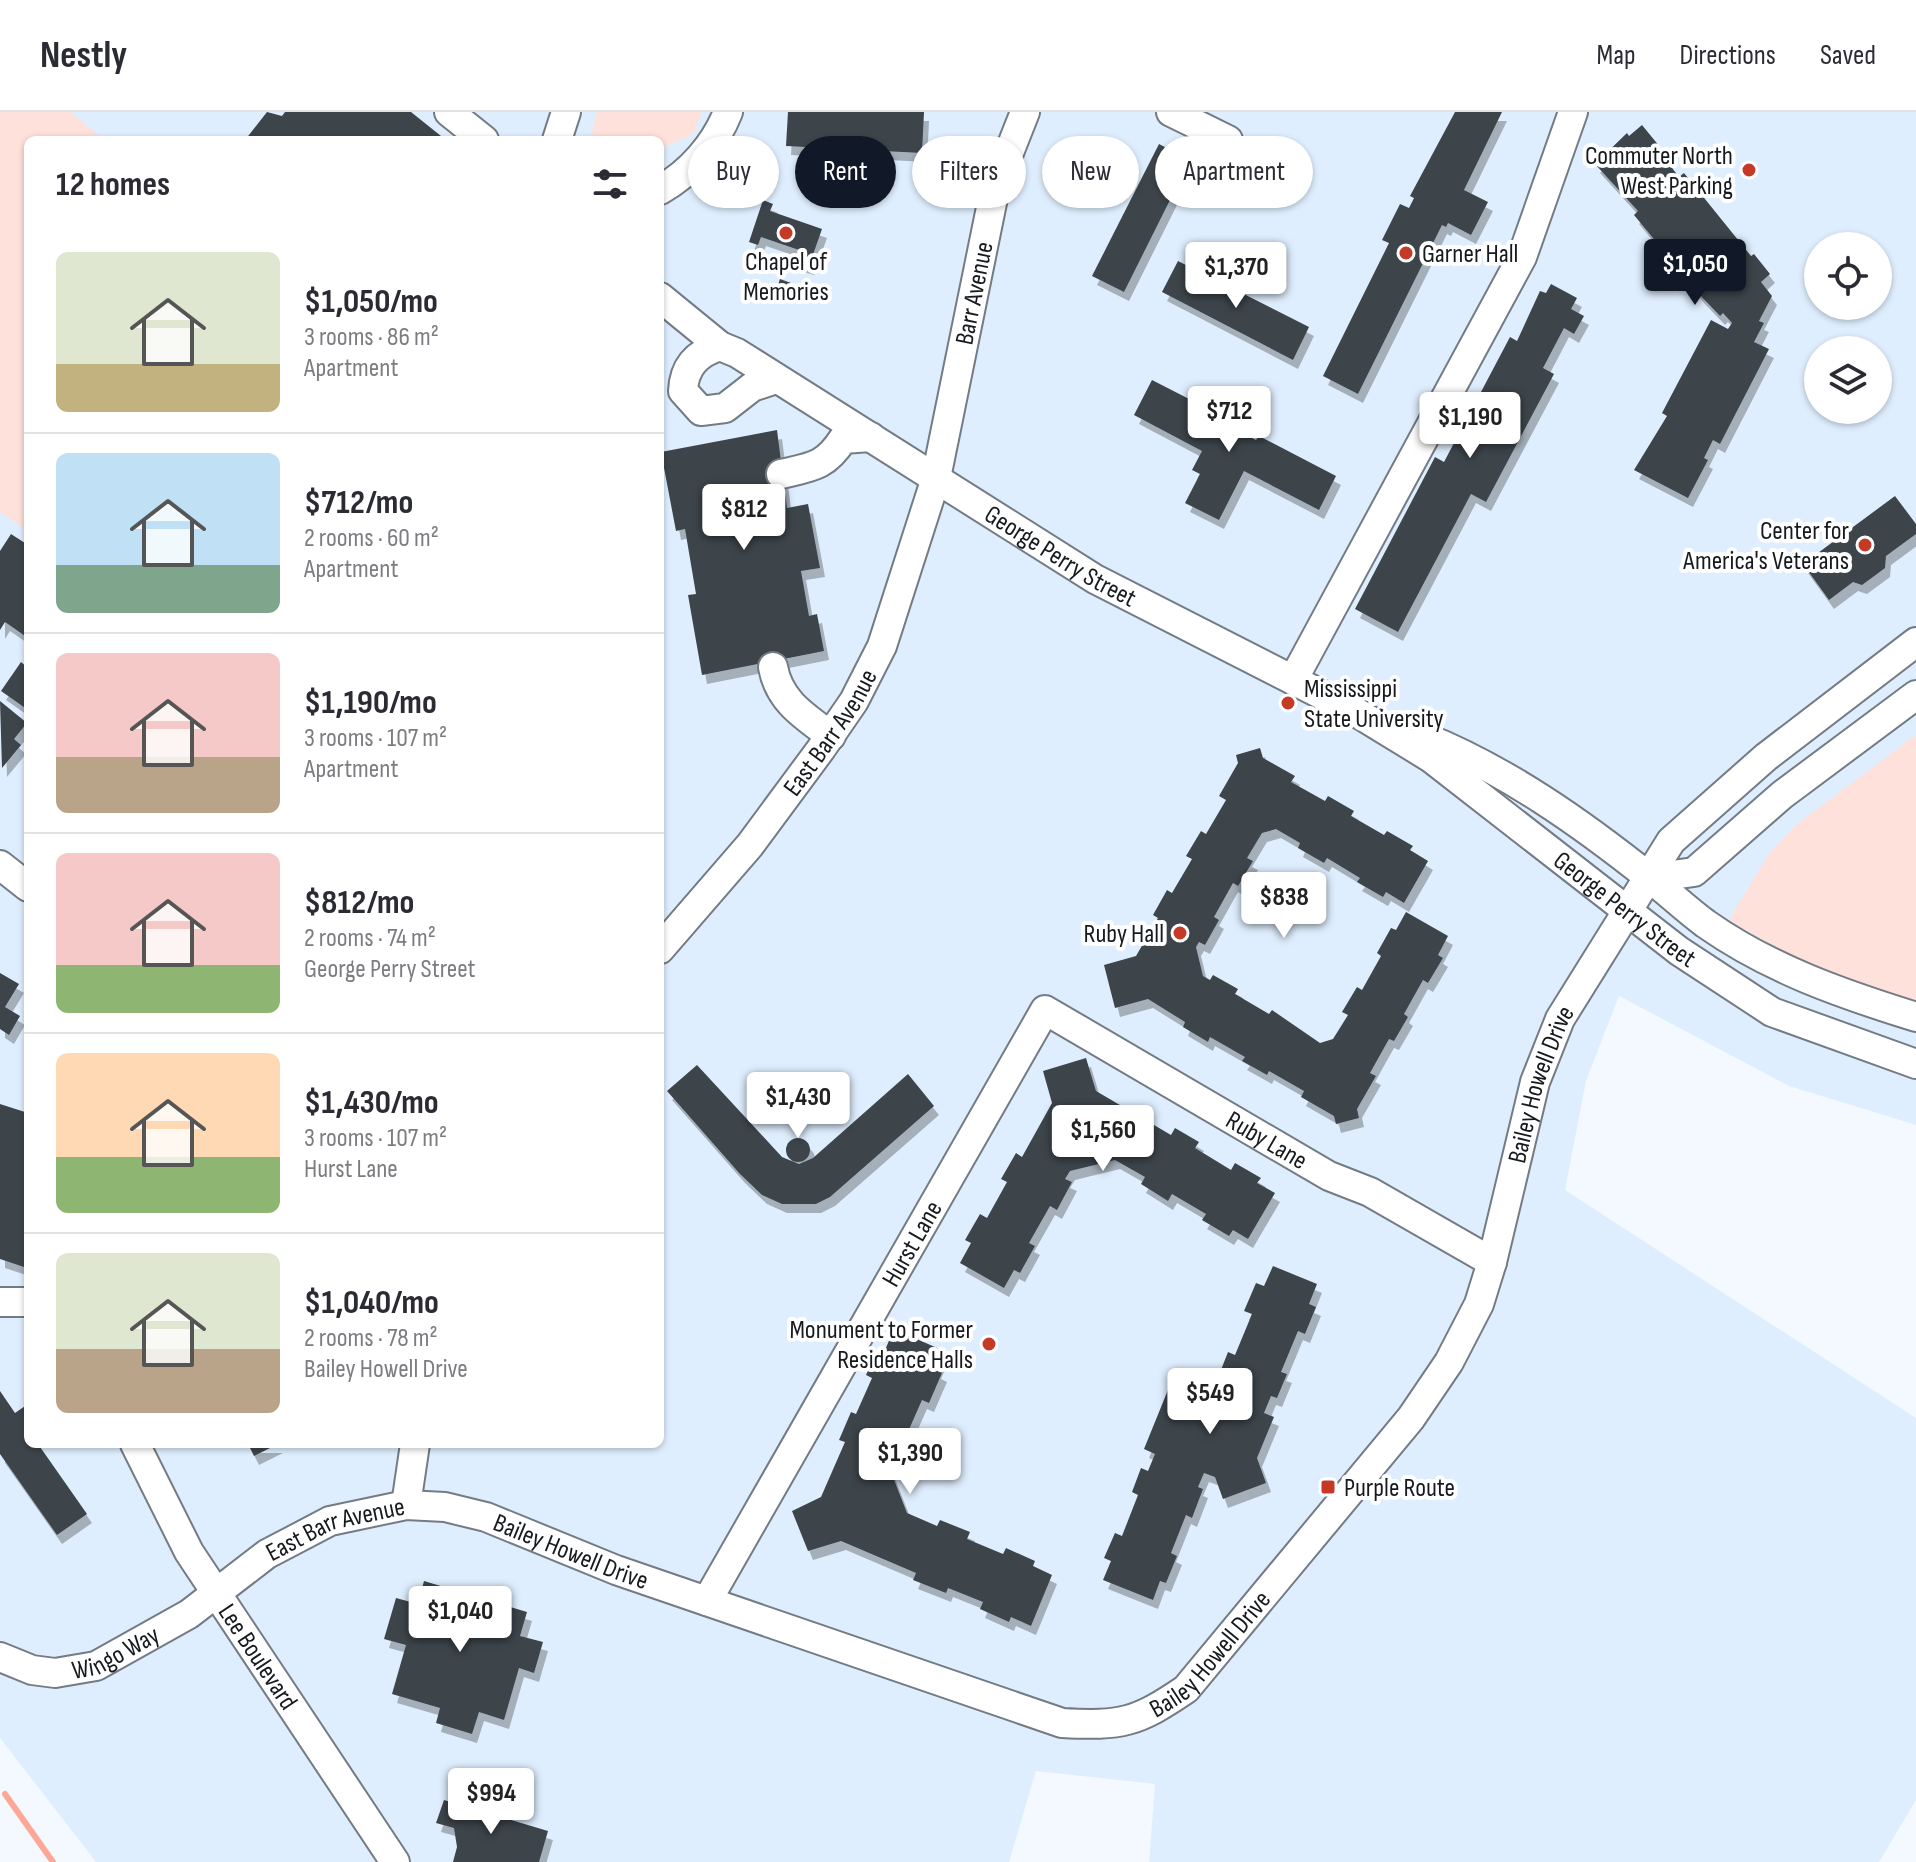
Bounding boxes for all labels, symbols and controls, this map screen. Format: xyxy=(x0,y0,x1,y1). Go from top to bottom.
text: Nestly xyxy=(40,33,127,78)
text: Map xyxy=(1597,39,1636,72)
text: Directions xyxy=(1680,39,1776,72)
text: Saved xyxy=(1820,39,1876,72)
chip: Buy xyxy=(688,136,779,208)
chip: Rent xyxy=(795,136,896,208)
chip: Filters xyxy=(912,136,1026,208)
chip: New xyxy=(1042,136,1139,208)
chip: Apartment xyxy=(1155,136,1313,208)
place label: Commuter North West Parking xyxy=(1585,141,1733,202)
marker: Commuter North West Parking xyxy=(1740,161,1758,179)
icon: filters xyxy=(588,162,632,206)
text: 12 homes xyxy=(56,164,170,205)
marker: Chapel of Memories xyxy=(777,224,795,242)
map controls xyxy=(1804,232,1892,424)
button: locate xyxy=(1804,232,1892,320)
street label: Barr Avenue xyxy=(949,239,1001,348)
place label: Garner Hall xyxy=(1422,239,1518,270)
pin: $1,050 xyxy=(1630,239,1760,307)
pin: $1,370 xyxy=(1171,242,1301,310)
marker: Garner Hall xyxy=(1397,244,1415,262)
place label: Chapel of Memories xyxy=(743,247,829,308)
text: $1,050 xyxy=(1662,249,1728,280)
text: $1,370 xyxy=(1203,252,1269,283)
text: $1,050/mo xyxy=(304,281,438,322)
icon: home xyxy=(120,284,216,380)
text: 3 rooms · 86 m² xyxy=(304,322,439,353)
button: layers xyxy=(1804,336,1892,424)
text: Apartment xyxy=(304,353,398,384)
pin: $712 xyxy=(1182,386,1276,454)
pin: $1,190 xyxy=(1405,392,1535,460)
text: $712 xyxy=(1206,396,1252,427)
text: $1,190 xyxy=(1437,402,1503,433)
text: $712/mo xyxy=(304,482,413,523)
pin: $812 xyxy=(697,484,791,552)
icon: home xyxy=(120,485,216,581)
text: $812 xyxy=(720,494,768,525)
street label: George Perry Street xyxy=(979,499,1141,614)
place label: Center for America's Veterans xyxy=(1682,516,1850,577)
text: 2 rooms · 60 m² xyxy=(304,523,439,554)
marker: Center for America's Veterans xyxy=(1856,536,1874,554)
text: Apartment xyxy=(304,554,398,585)
street label: East Barr Avenue xyxy=(778,664,885,803)
place label: Mississippi State University xyxy=(1304,674,1444,735)
text: $1,190/mo xyxy=(304,682,437,723)
icon: home xyxy=(120,685,216,781)
marker: Mississippi State University xyxy=(1279,694,1297,712)
text: 3 rooms · 107 m² xyxy=(304,723,447,754)
text: Apartment xyxy=(304,754,398,785)
street label: George Perry Street xyxy=(1547,845,1701,975)
pin: $838 xyxy=(1237,872,1331,940)
text: $812/mo xyxy=(304,882,414,923)
text: $838 xyxy=(1259,882,1309,913)
icon: home xyxy=(120,885,216,981)
place label: Ruby Hall xyxy=(1083,919,1164,950)
text: 2 rooms · 74 m² xyxy=(304,923,436,954)
marker: Ruby Hall xyxy=(1171,924,1189,942)
text: George Perry Street xyxy=(304,954,475,985)
street label: Bailey Howell Drive xyxy=(1502,1000,1582,1166)
pin: $1,430 xyxy=(733,1072,863,1140)
text: $1,430/mo xyxy=(304,1082,439,1123)
text: $1,430 xyxy=(765,1082,831,1113)
icon: home xyxy=(120,1085,216,1181)
pin: $1,560 xyxy=(1038,1105,1168,1173)
street label: Ruby Lane xyxy=(1220,1105,1312,1177)
text: $1,560 xyxy=(1070,1115,1136,1146)
text: 3 rooms · 107 m² xyxy=(304,1123,447,1154)
text: Hurst Lane xyxy=(304,1154,398,1185)
street label: Hurst Lane xyxy=(876,1196,950,1293)
text: $1,040/mo xyxy=(304,1282,439,1323)
icon: home xyxy=(120,1285,216,1381)
place label: Monument to Former Residence Halls xyxy=(789,1315,974,1376)
text: 2 rooms · 78 m² xyxy=(304,1323,438,1354)
marker: Monument to Former Residence Halls xyxy=(980,1335,998,1353)
text: Bailey Howell Drive xyxy=(304,1354,468,1385)
pin: $549 xyxy=(1163,1368,1257,1436)
text: $549 xyxy=(1185,1378,1235,1409)
pin: $1,390 xyxy=(845,1428,975,1496)
text: $1,390 xyxy=(877,1438,943,1469)
place label: Purple Route xyxy=(1344,1473,1455,1504)
marker: Purple Route xyxy=(1319,1478,1337,1496)
street label: East Barr Avenue xyxy=(261,1492,408,1569)
street label: Bailey Howell Drive xyxy=(489,1508,652,1597)
street label: Bailey Howell Drive xyxy=(1145,1585,1278,1725)
pin: $1,040 xyxy=(395,1586,525,1654)
text: $1,040 xyxy=(427,1596,493,1627)
street label: Lee Boulevard xyxy=(211,1598,303,1716)
street label: Wingo Way xyxy=(70,1620,165,1687)
pin: $994 xyxy=(444,1768,538,1836)
text: $994 xyxy=(466,1778,516,1809)

